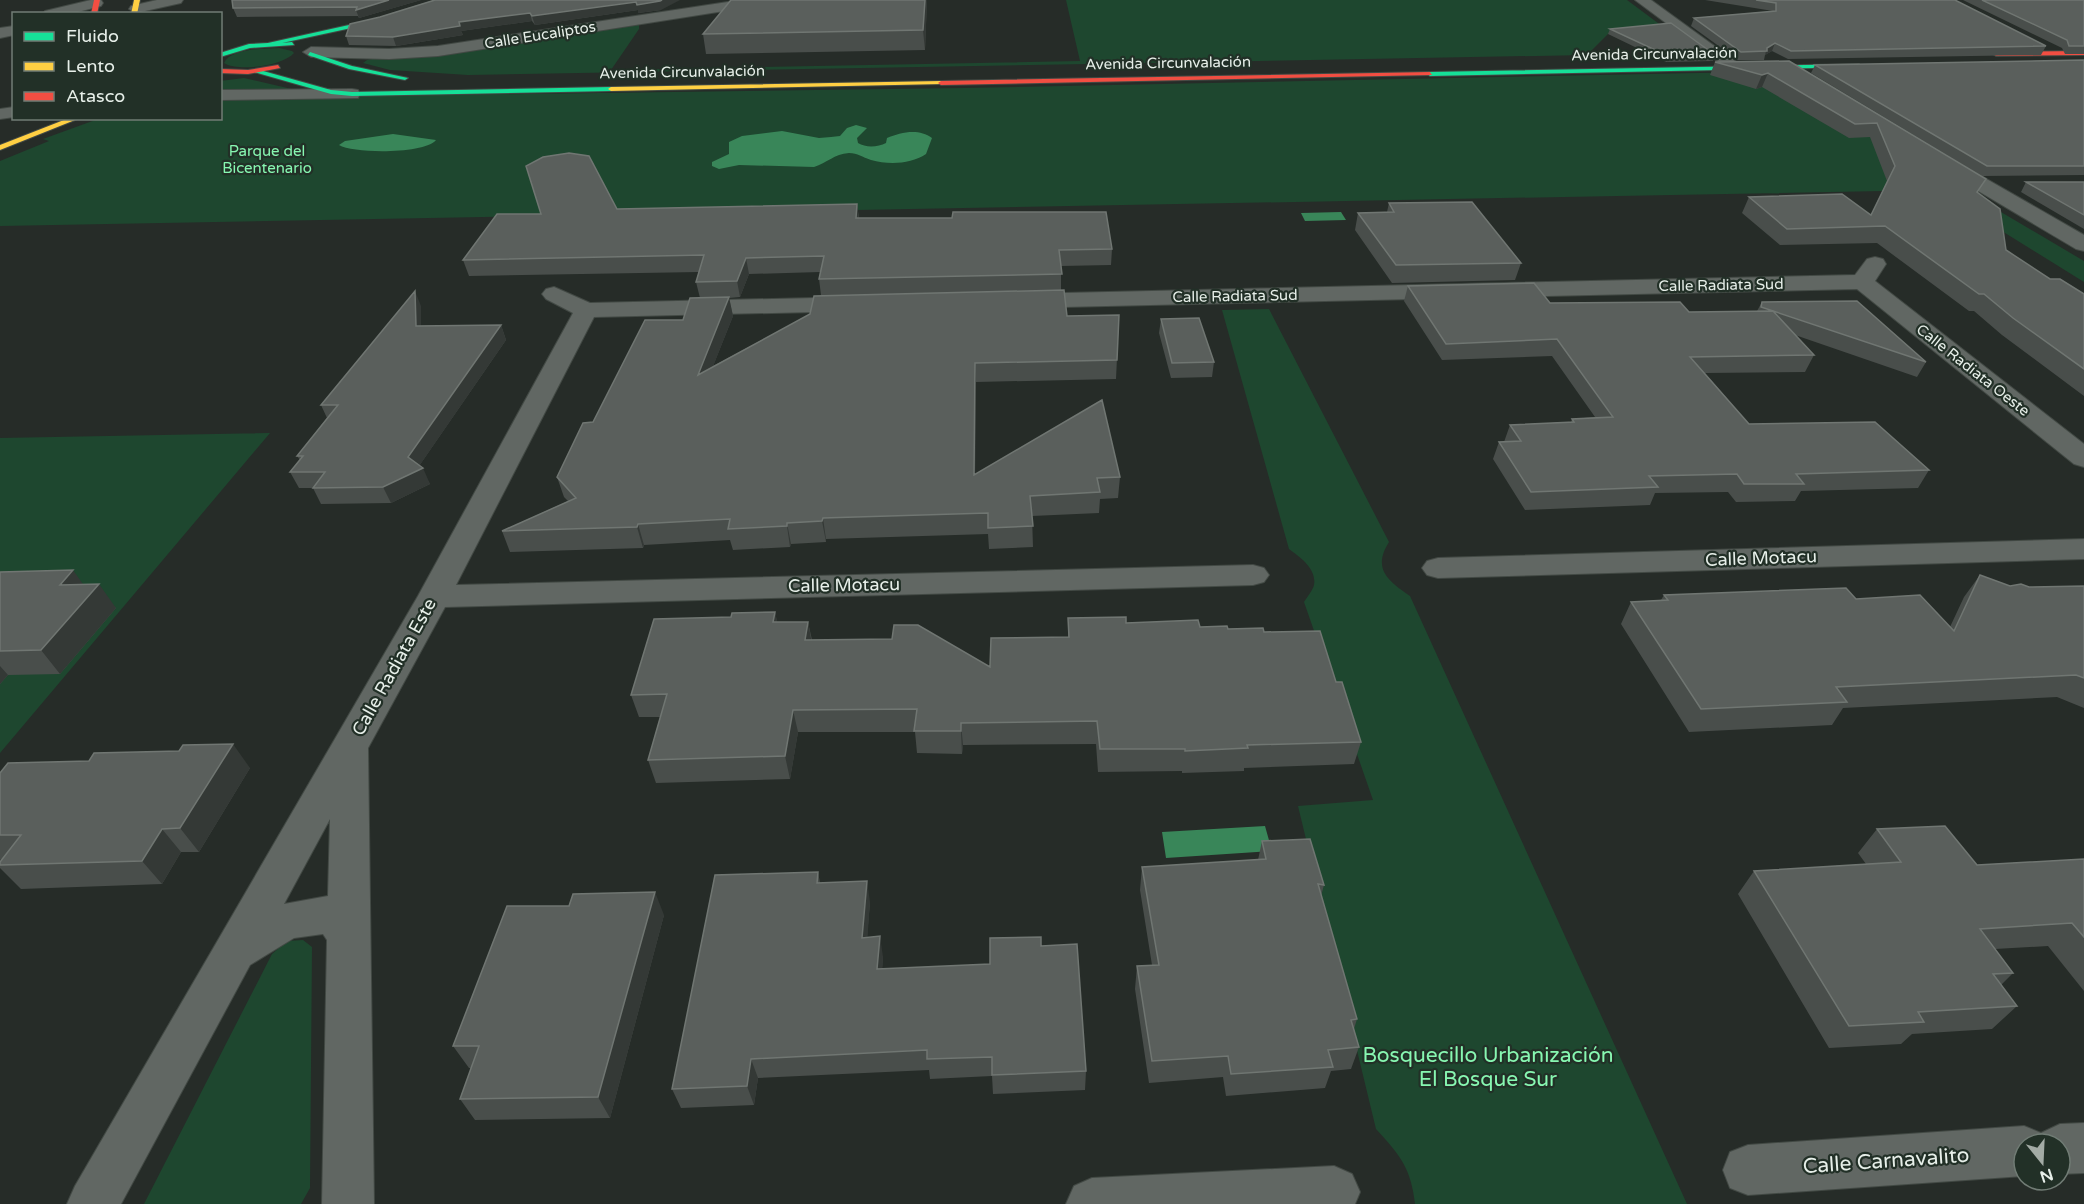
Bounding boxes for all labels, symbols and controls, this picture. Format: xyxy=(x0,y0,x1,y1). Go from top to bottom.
legend xyxy=(12,12,222,120)
street label: Calle Eucaliptos xyxy=(483,17,597,53)
text: Fluido xyxy=(66,25,119,47)
street label: Avenida Circunvalación xyxy=(1571,44,1737,64)
street label: Avenida Circunvalación xyxy=(1085,53,1251,73)
text: Lento xyxy=(66,55,115,77)
street label: Avenida Circunvalación xyxy=(599,62,765,82)
text: Atasco xyxy=(66,85,125,107)
park label: Parque del Bicentenario xyxy=(222,142,312,177)
street label: Calle Radiata Sud xyxy=(1658,275,1784,295)
street label: Calle Radiata Sud xyxy=(1172,286,1298,306)
street label: Calle Radiata Oeste xyxy=(1913,320,2033,420)
street label: Calle Motacu xyxy=(1705,545,1817,571)
street label: Calle Motacu xyxy=(788,573,900,597)
street label: Calle Radiata Este xyxy=(347,594,441,740)
park label: Bosquecillo Urbanización El Bosque Sur xyxy=(1362,1043,1614,1092)
north arrow xyxy=(2012,1132,2072,1192)
street label: Calle Carnavalito xyxy=(1802,1143,1970,1179)
text: N xyxy=(2037,1164,2056,1187)

